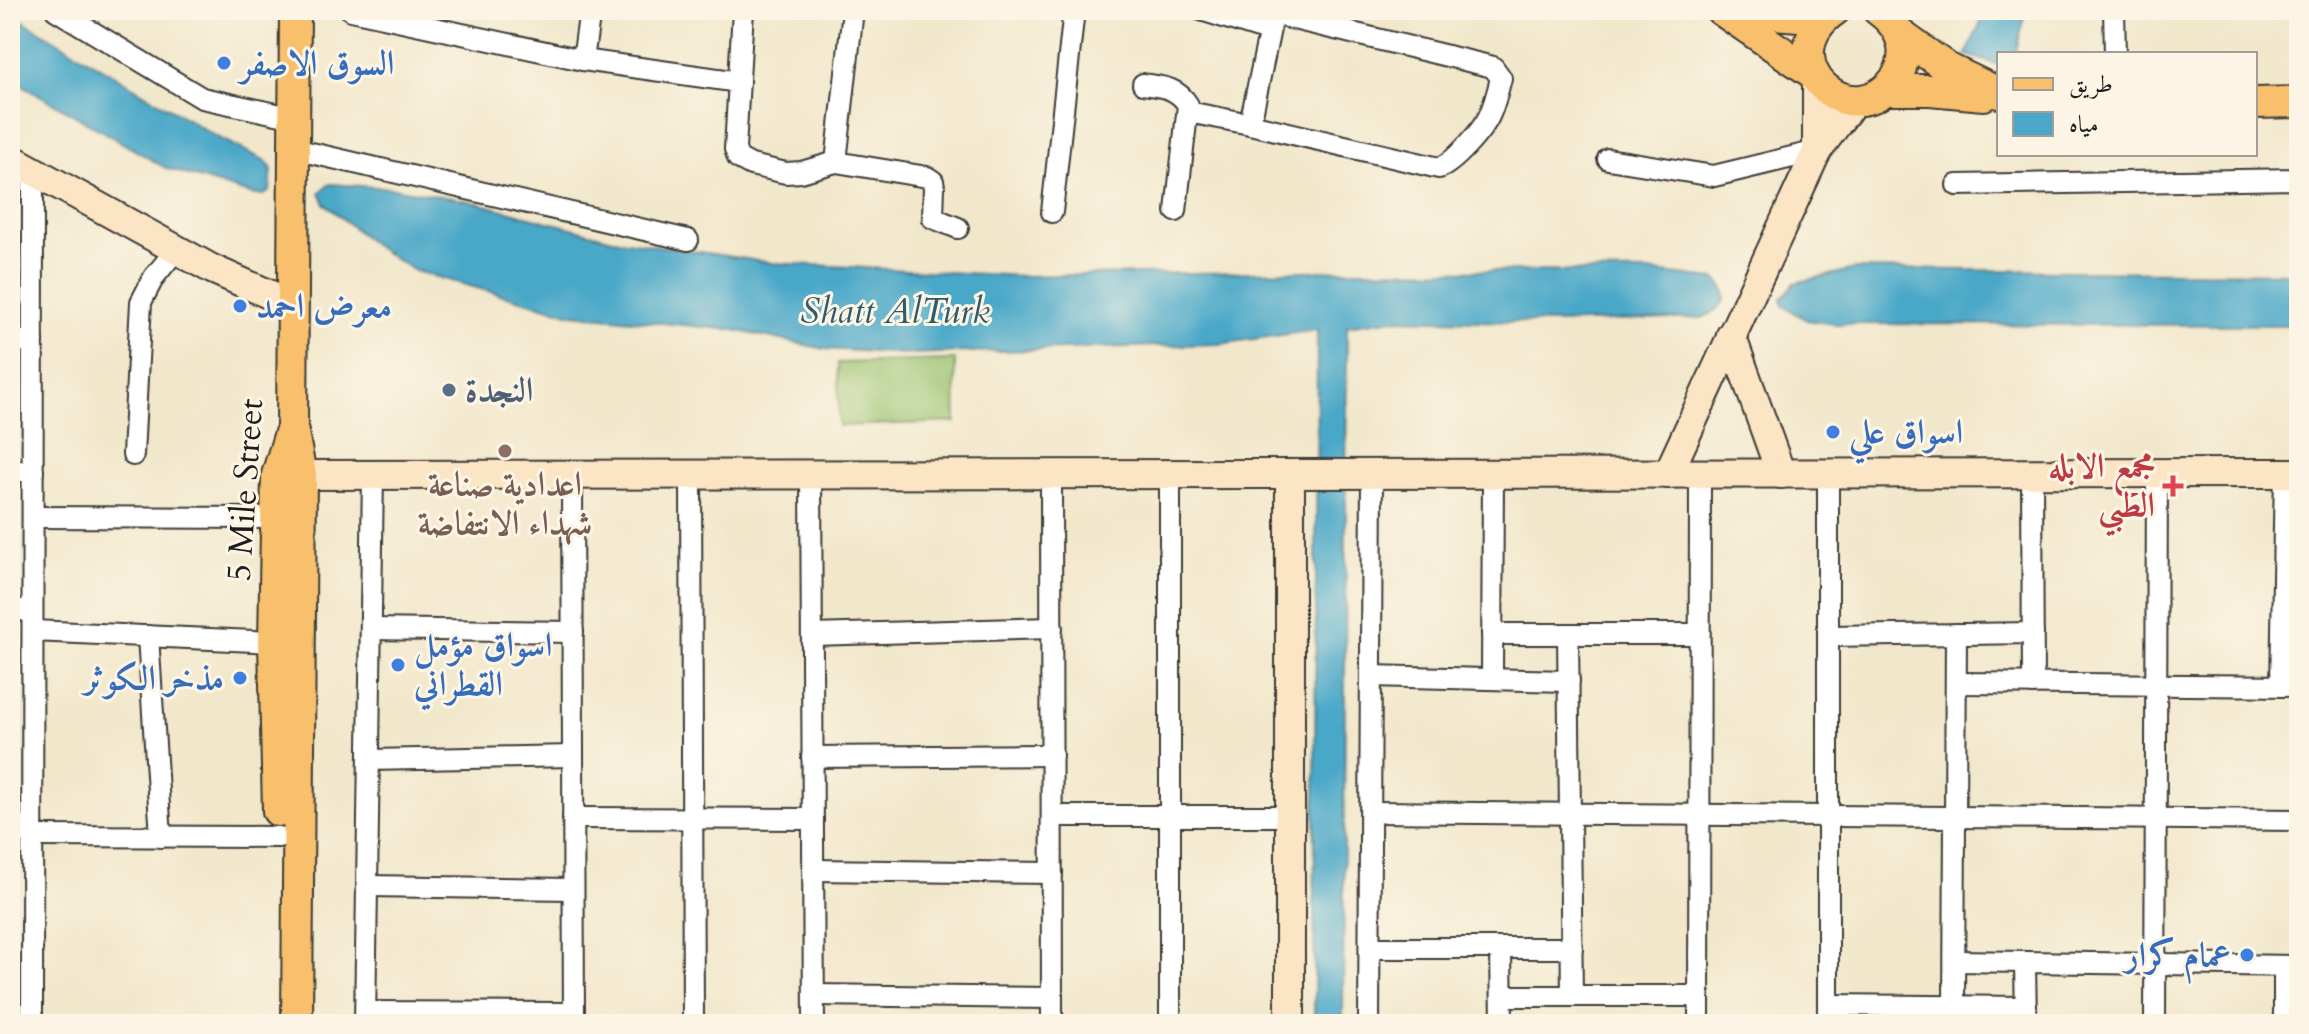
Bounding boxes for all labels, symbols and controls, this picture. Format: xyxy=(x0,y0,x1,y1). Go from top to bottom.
place label: السوق الاصفر xyxy=(236,40,394,86)
legend xyxy=(1997,52,2257,156)
marker: السوق الاصفر xyxy=(215,54,233,72)
text: طريق xyxy=(2069,68,2113,101)
text: مياه xyxy=(2069,108,2099,141)
place label: معرض احمد xyxy=(256,283,392,329)
water label: Shatt AlTurk xyxy=(800,287,990,336)
marker: معرض احمد xyxy=(231,297,249,315)
place label: النجدة xyxy=(465,367,533,413)
marker: النجدة xyxy=(440,381,458,399)
street label: 5 Mile Street xyxy=(216,397,274,583)
place label: اسواق علي xyxy=(1848,409,1963,464)
marker: اسواق علي xyxy=(1824,423,1842,441)
marker: اعدادية صناعة شهداء الانتفاضة xyxy=(496,442,514,460)
place label: مجمع الابله الطبي xyxy=(2049,443,2155,537)
place label: اعدادية صناعة شهداء الانتفاضة xyxy=(418,461,592,546)
marker: مجمع الابله الطبي xyxy=(2162,475,2184,497)
place label: اسواق مؤمل القطراني xyxy=(413,622,552,711)
place label: مذخر الكوثر xyxy=(80,655,224,701)
marker: اسواق مؤمل القطراني xyxy=(389,656,407,674)
marker: مذخر الكوثر xyxy=(231,669,249,687)
place label: عمام كرار xyxy=(2121,932,2231,984)
marker: عمام كرار xyxy=(2238,946,2256,964)

